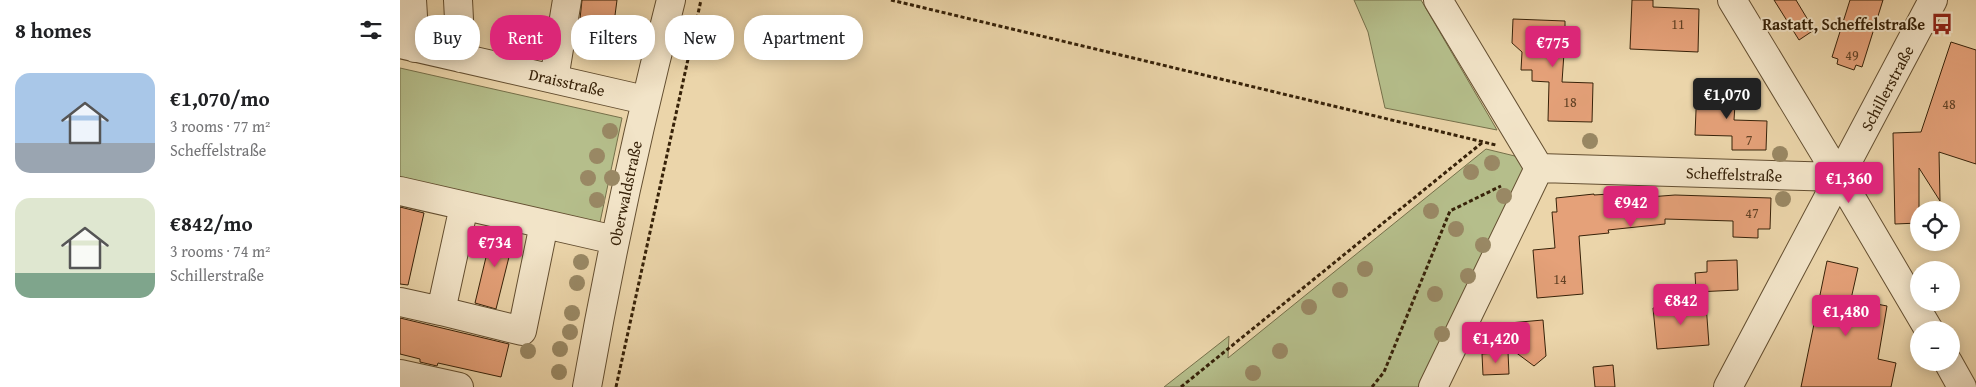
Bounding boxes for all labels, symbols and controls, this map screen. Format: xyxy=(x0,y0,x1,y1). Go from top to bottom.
bus stop icon: Rastatt, Scheffelstraße xyxy=(1929,11,1955,37)
place label: Rastatt, Scheffelstraße xyxy=(1762,12,1925,36)
house number: 11 xyxy=(1671,14,1685,34)
text: 8 homes xyxy=(15,15,91,46)
chip: Buy xyxy=(415,15,480,60)
chip: Rent xyxy=(490,15,561,60)
chip: Filters xyxy=(571,15,655,60)
chip: New xyxy=(665,15,734,60)
chip: Apartment xyxy=(744,15,863,60)
icon: filters xyxy=(357,16,385,44)
pin: €775 xyxy=(1523,26,1583,68)
text: €775 xyxy=(1536,30,1570,54)
street label: Schillerstraße xyxy=(1854,41,1920,135)
house number: 49 xyxy=(1845,45,1859,65)
street label: Draisstraße xyxy=(527,62,607,102)
pin: €1,070 xyxy=(1686,78,1768,120)
text: €1,070 xyxy=(1704,82,1750,106)
text: €1,070/mo xyxy=(170,83,270,114)
house number: 18 xyxy=(1563,92,1577,112)
icon: home xyxy=(55,93,115,153)
house number: 48 xyxy=(1942,94,1956,114)
text: 3 rooms · 77 m² xyxy=(170,114,270,138)
house number: 7 xyxy=(1746,130,1753,150)
text: Scheffelstraße xyxy=(170,138,266,162)
street label: Oberwaldstraße xyxy=(602,138,648,248)
street label: Scheffelstraße xyxy=(1685,160,1783,188)
pin: €1,360 xyxy=(1808,162,1890,204)
text: €1,360 xyxy=(1826,166,1872,190)
pin: €942 xyxy=(1601,186,1661,228)
text: €942 xyxy=(1614,190,1648,214)
map controls xyxy=(1910,201,1960,371)
button: locate xyxy=(1910,201,1960,251)
house number: 47 xyxy=(1745,203,1759,223)
text: €842/mo xyxy=(170,208,253,239)
icon: home xyxy=(55,218,115,278)
pin: €734 xyxy=(465,226,525,268)
text: €734 xyxy=(478,230,512,254)
text: 3 rooms · 74 m² xyxy=(170,239,270,263)
button: + xyxy=(1910,261,1960,311)
text: Schillerstraße xyxy=(170,263,264,287)
house number: 14 xyxy=(1553,269,1567,289)
pin: €842 xyxy=(1651,284,1711,326)
text: €842 xyxy=(1664,288,1698,312)
pin: €1,480 xyxy=(1805,294,1887,337)
text: €1,480 xyxy=(1823,299,1869,323)
button: − xyxy=(1910,321,1960,371)
pin: €1,420 xyxy=(1455,322,1537,364)
text: €1,420 xyxy=(1473,326,1519,350)

